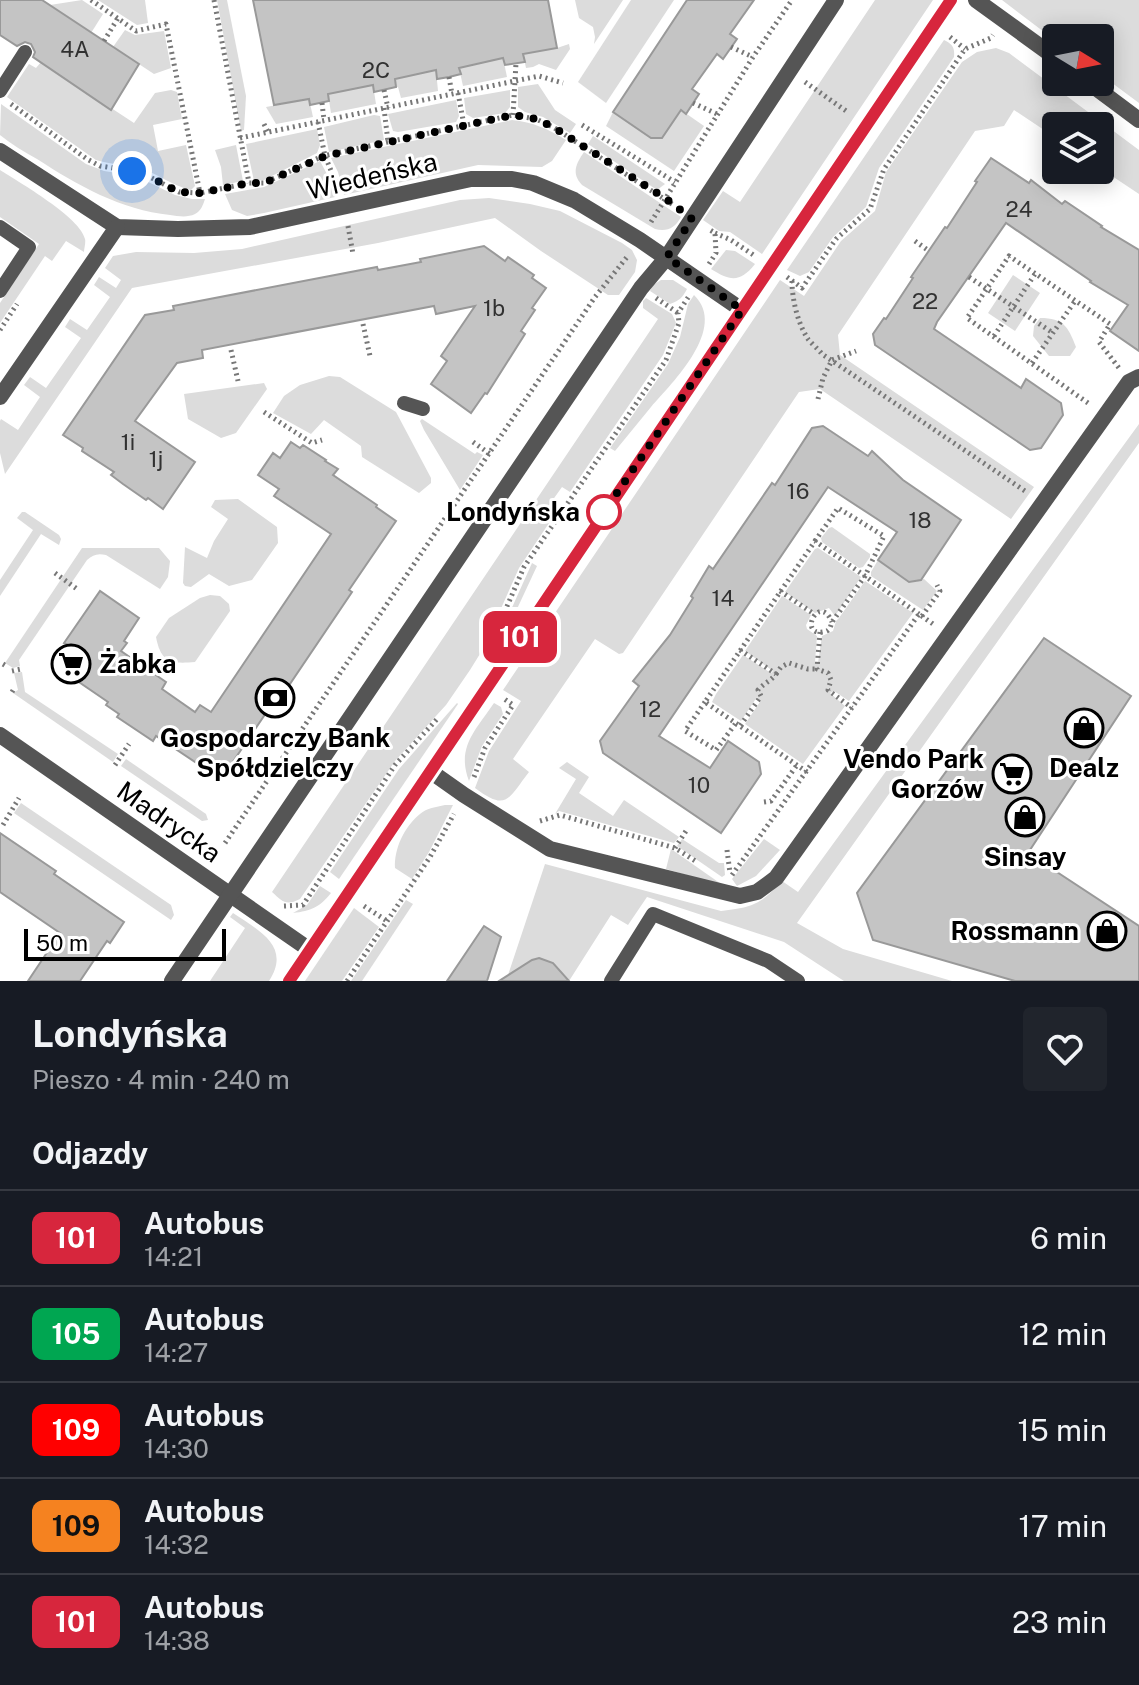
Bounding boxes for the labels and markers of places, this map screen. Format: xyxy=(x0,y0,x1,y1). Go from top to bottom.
marker: Londyńska xyxy=(587,495,621,529)
place label: Londyńska xyxy=(446,496,580,527)
supermarket icon: Żabka xyxy=(50,643,92,685)
place label: Żabka xyxy=(99,648,177,679)
bank icon: Gospodarczy Bank Spółdzielczy xyxy=(254,677,296,719)
shop icon: Dealz xyxy=(1063,707,1105,749)
place label: Gospodarczy Bank Spółdzielczy xyxy=(160,722,390,783)
place label: Vendo Park Gorzów xyxy=(843,743,984,804)
place label: Dealz xyxy=(1049,752,1119,783)
supermarket icon: Vendo Park Gorzów xyxy=(991,753,1033,795)
shop icon: Sinsay xyxy=(1004,796,1046,838)
place label: Sinsay xyxy=(984,841,1067,872)
shop icon: Rossmann xyxy=(1086,910,1128,952)
place label: Rossmann xyxy=(950,915,1079,946)

